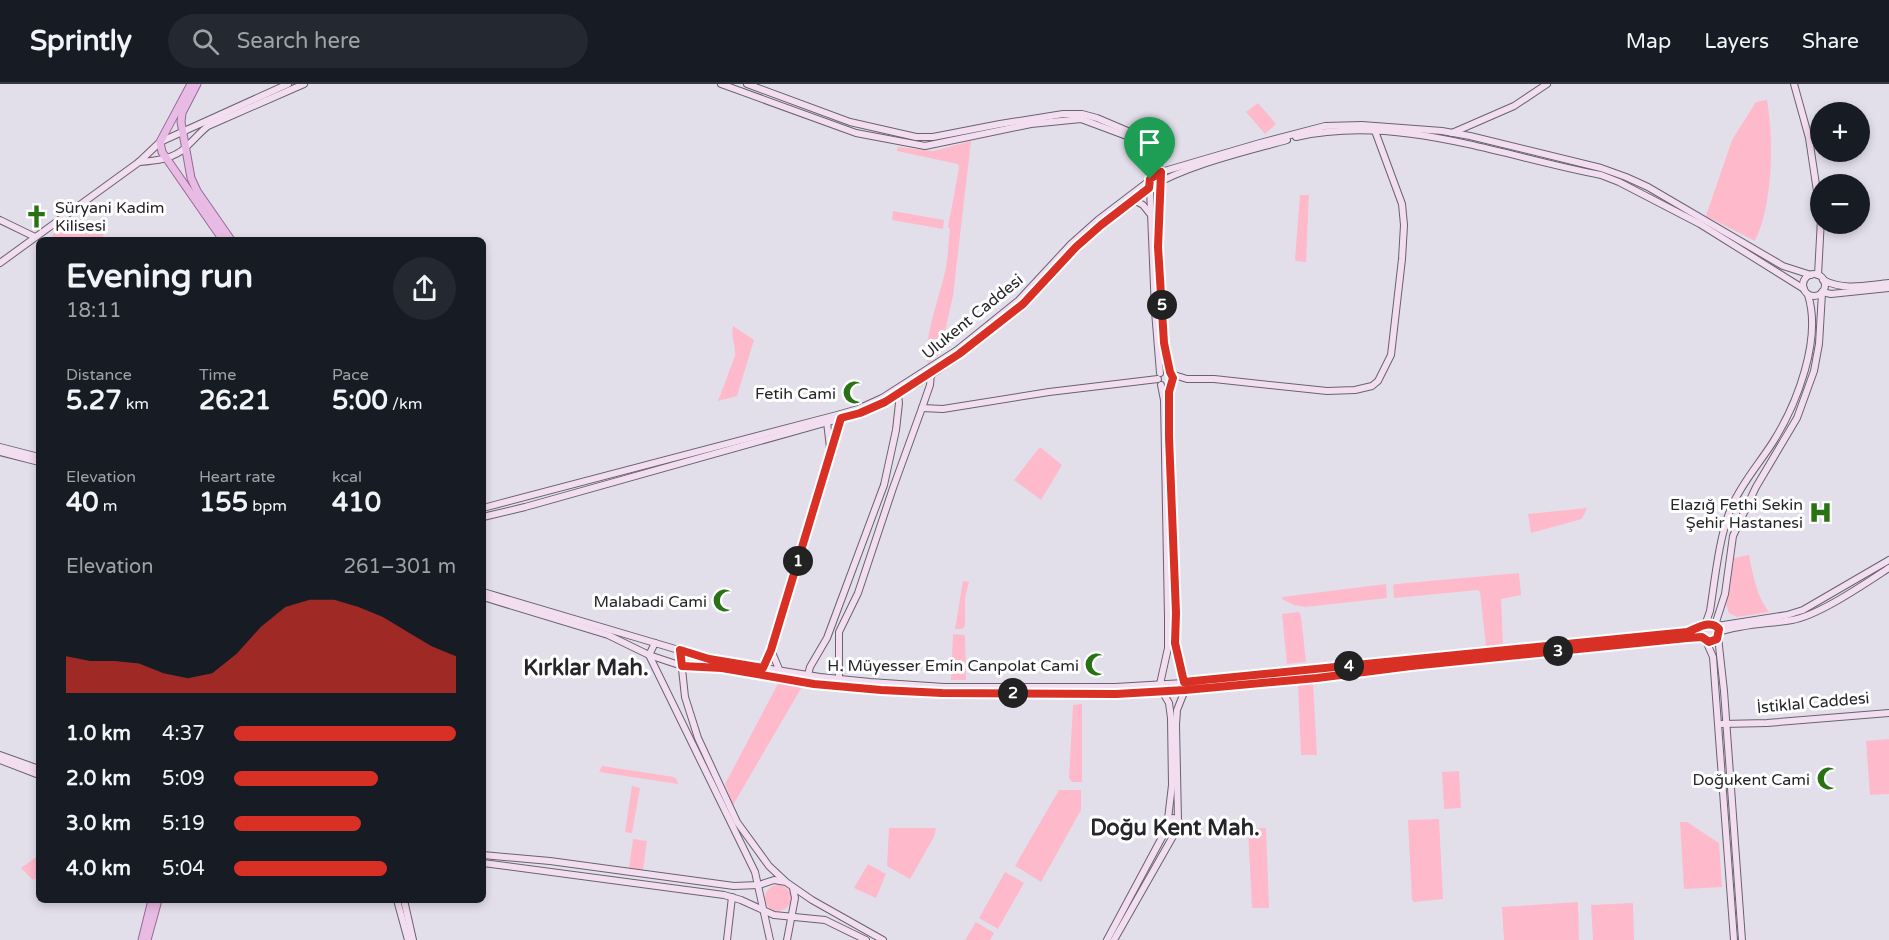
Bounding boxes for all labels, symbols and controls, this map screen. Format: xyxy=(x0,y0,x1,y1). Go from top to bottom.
search box xyxy=(168,14,588,68)
text: Sprintly xyxy=(30,24,132,58)
icon: search xyxy=(189,25,222,58)
text: Search here xyxy=(237,28,361,54)
text: Map xyxy=(1626,29,1671,54)
text: Layers xyxy=(1704,29,1769,54)
text: Share xyxy=(1802,29,1859,54)
map controls xyxy=(1810,102,1870,234)
button: + xyxy=(1810,102,1870,162)
pin xyxy=(1124,117,1175,179)
icon: arrive xyxy=(1133,126,1166,159)
button: − xyxy=(1810,174,1870,234)
place label: Süryani Kadim Kilisesi xyxy=(55,198,164,236)
church icon: Süryani Kadim Kilisesi xyxy=(24,203,50,229)
text: Evening run xyxy=(66,257,253,296)
button: share xyxy=(393,257,456,320)
street label: Ulukent Caddesi xyxy=(918,270,1027,364)
pin: 5 xyxy=(1147,290,1177,320)
text: 5 xyxy=(1157,295,1167,315)
text: 18:11 xyxy=(66,299,121,323)
text: Distance xyxy=(66,365,132,385)
text: Time xyxy=(199,365,236,385)
text: Pace xyxy=(332,365,369,385)
mosque icon: Fetih Cami xyxy=(841,380,867,406)
place label: Fetih Cami xyxy=(755,384,836,404)
text: 5.27 xyxy=(66,385,121,416)
text: 26:21 xyxy=(199,385,271,416)
text: 5:00 xyxy=(332,385,388,416)
text: km xyxy=(121,394,149,414)
text: /km xyxy=(388,394,422,414)
text: Elevation xyxy=(66,467,136,487)
text: Heart rate xyxy=(199,467,275,487)
text: kcal xyxy=(332,467,362,487)
text: 40 xyxy=(66,487,99,518)
text: 155 xyxy=(199,487,248,518)
text: 410 xyxy=(332,487,381,518)
place label: Elazığ Fethi Sekin Şehir Hastanesi xyxy=(1670,495,1803,533)
text: m xyxy=(99,496,118,516)
text: bpm xyxy=(248,496,287,516)
hospital icon: Elazığ Fethi Sekin Şehir Hastanesi xyxy=(1808,500,1834,526)
pin: 1 xyxy=(783,546,813,576)
text: 1 xyxy=(793,551,803,571)
text: Elevation xyxy=(66,555,153,579)
text: 261–301 m xyxy=(343,555,456,579)
mosque icon: Malabadi Cami xyxy=(712,588,738,614)
place label: Malabadi Cami xyxy=(593,592,707,612)
pin: 3 xyxy=(1543,636,1573,666)
text: 3 xyxy=(1553,641,1563,661)
pin: 4 xyxy=(1334,651,1364,681)
mosque icon: H. Müyesser Emin Canpolat Cami xyxy=(1084,652,1110,678)
district label: Kırklar Mah. xyxy=(523,655,649,681)
place label: H. Müyesser Emin Canpolat Cami xyxy=(827,656,1079,676)
text: 4 xyxy=(1344,656,1354,676)
pin: 2 xyxy=(998,678,1028,708)
text: 2 xyxy=(1008,683,1018,703)
street label: İstiklal Caddesi xyxy=(1756,688,1870,718)
text: 1.0 km xyxy=(66,722,131,746)
text: 4:37 xyxy=(162,722,205,746)
mosque icon: Doğukent Cami xyxy=(1815,766,1841,792)
text: 2.0 km xyxy=(66,767,131,791)
text: 5:09 xyxy=(162,767,205,791)
place label: Doğukent Cami xyxy=(1692,770,1810,790)
text: 3.0 km xyxy=(66,812,131,836)
text: 5:19 xyxy=(162,812,205,836)
district label: Doğu Kent Mah. xyxy=(1090,815,1260,841)
text: 4.0 km xyxy=(66,857,131,881)
text: 5:04 xyxy=(162,857,205,881)

